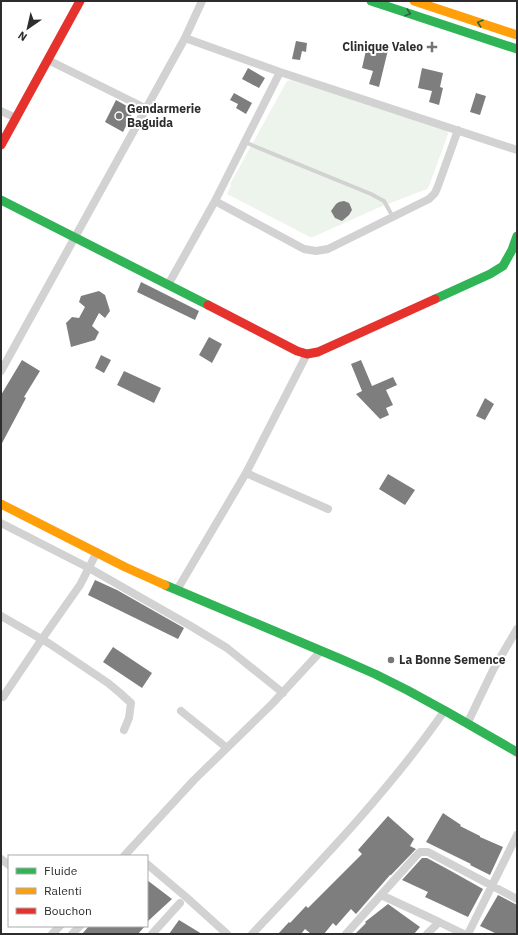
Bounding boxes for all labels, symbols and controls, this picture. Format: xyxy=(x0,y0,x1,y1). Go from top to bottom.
north arrow xyxy=(8,8,48,48)
one-way arrow xyxy=(404,8,411,17)
one-way arrow xyxy=(477,19,484,28)
text: N xyxy=(15,28,30,44)
place label: Clinique Valeo xyxy=(342,39,423,54)
marker: Clinique Valeo xyxy=(426,41,438,53)
place label: Gendarmerie Baguida xyxy=(127,101,201,130)
marker: Gendarmerie Baguida xyxy=(114,111,124,121)
place label: La Bonne Semence xyxy=(399,652,506,667)
marker: La Bonne Semence xyxy=(386,655,396,665)
legend xyxy=(8,855,148,927)
text: Fluide xyxy=(44,863,78,878)
text: Ralenti xyxy=(44,883,82,898)
text: Bouchon xyxy=(44,903,92,918)

